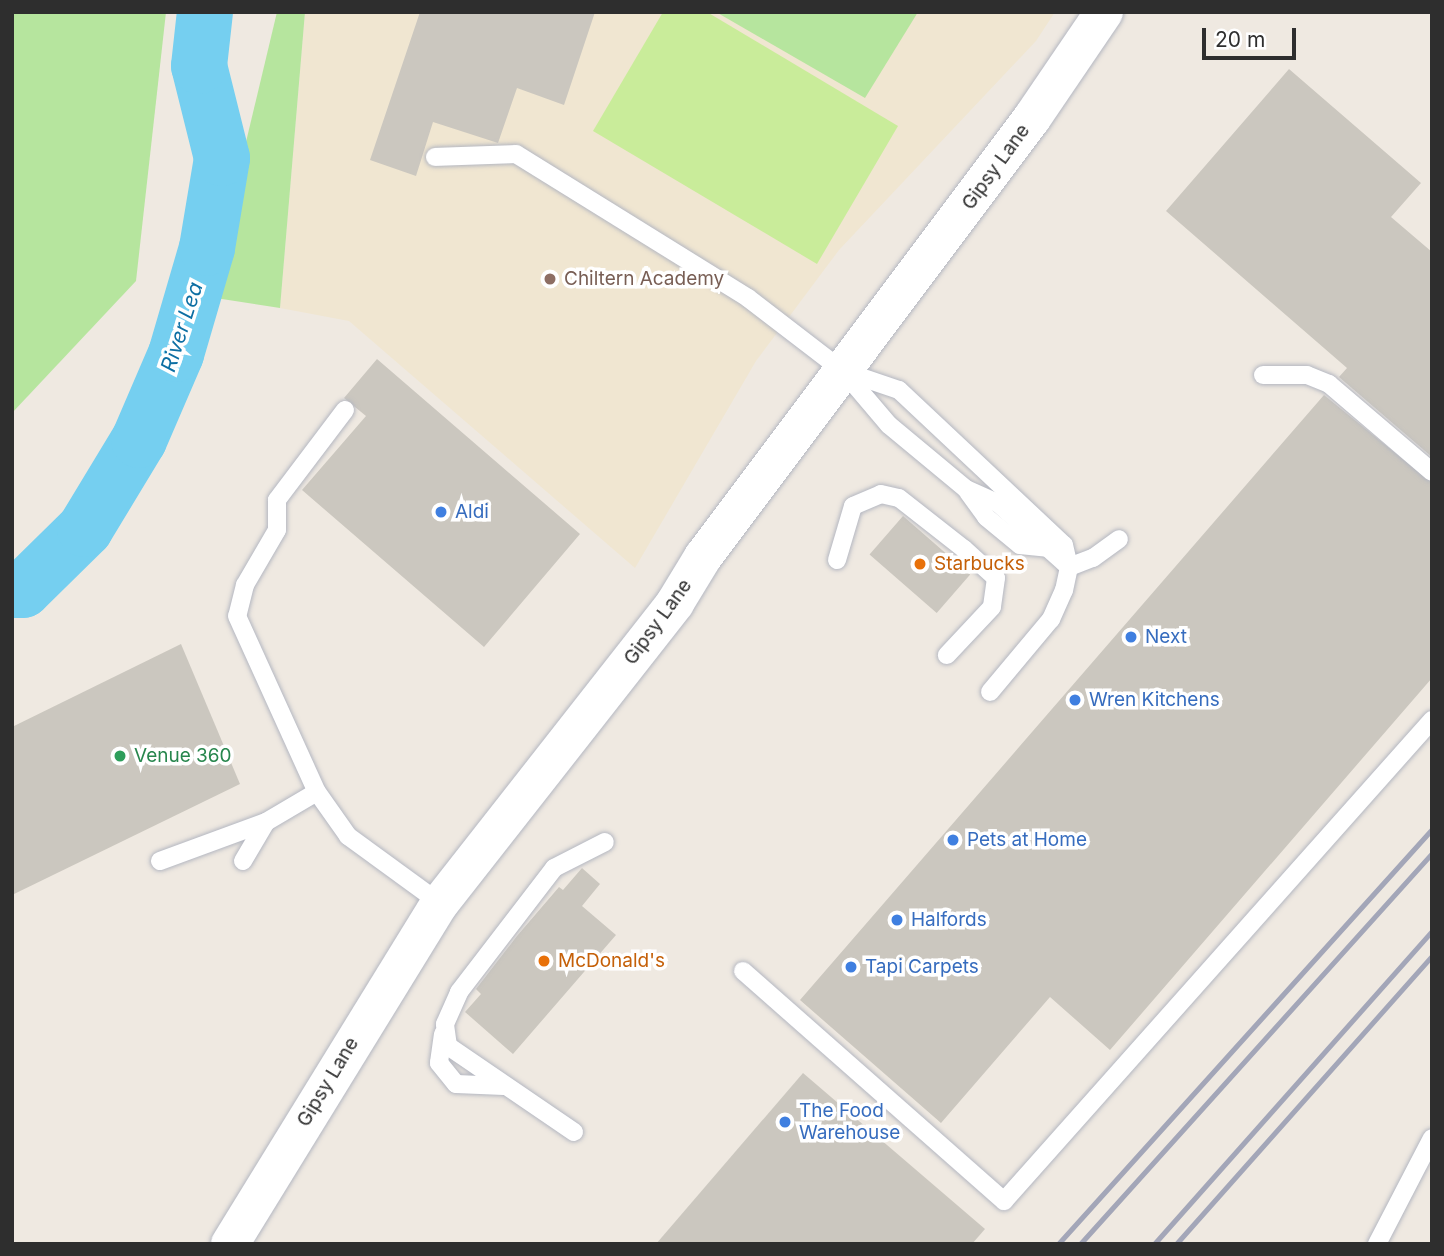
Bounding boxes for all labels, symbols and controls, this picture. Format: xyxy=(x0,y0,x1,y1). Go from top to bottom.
scale bar xyxy=(1206,14,1300,58)
text: 20 m xyxy=(1215,27,1265,52)
street label: Gipsy Lane xyxy=(957,120,1035,214)
place label: Chiltern Academy xyxy=(564,268,724,290)
marker: Chiltern Academy xyxy=(542,271,558,287)
water label: River Lea xyxy=(156,279,208,375)
place label: Aldi xyxy=(455,501,489,523)
marker: Aldi xyxy=(433,504,449,520)
place label: Starbucks xyxy=(934,553,1025,575)
marker: Starbucks xyxy=(912,556,928,572)
street label: Gipsy Lane xyxy=(619,575,697,669)
place label: Next xyxy=(1145,626,1187,648)
marker: Next xyxy=(1123,629,1139,645)
place label: Wren Kitchens xyxy=(1089,689,1220,711)
marker: Wren Kitchens xyxy=(1067,692,1083,708)
place label: Venue 360 xyxy=(134,745,232,767)
marker: Venue 360 xyxy=(112,748,128,764)
place label: Pets at Home xyxy=(967,829,1087,851)
marker: Pets at Home xyxy=(945,832,961,848)
place label: Halfords xyxy=(911,909,987,931)
marker: Halfords xyxy=(889,912,905,928)
place label: McDonald's xyxy=(558,950,665,972)
marker: McDonald's xyxy=(536,953,552,969)
place label: Tapi Carpets xyxy=(865,956,979,978)
marker: Tapi Carpets xyxy=(843,959,859,975)
street label: Gipsy Lane xyxy=(292,1033,364,1131)
place label: The Food Warehouse xyxy=(799,1100,900,1144)
marker: The Food Warehouse xyxy=(777,1114,793,1130)

